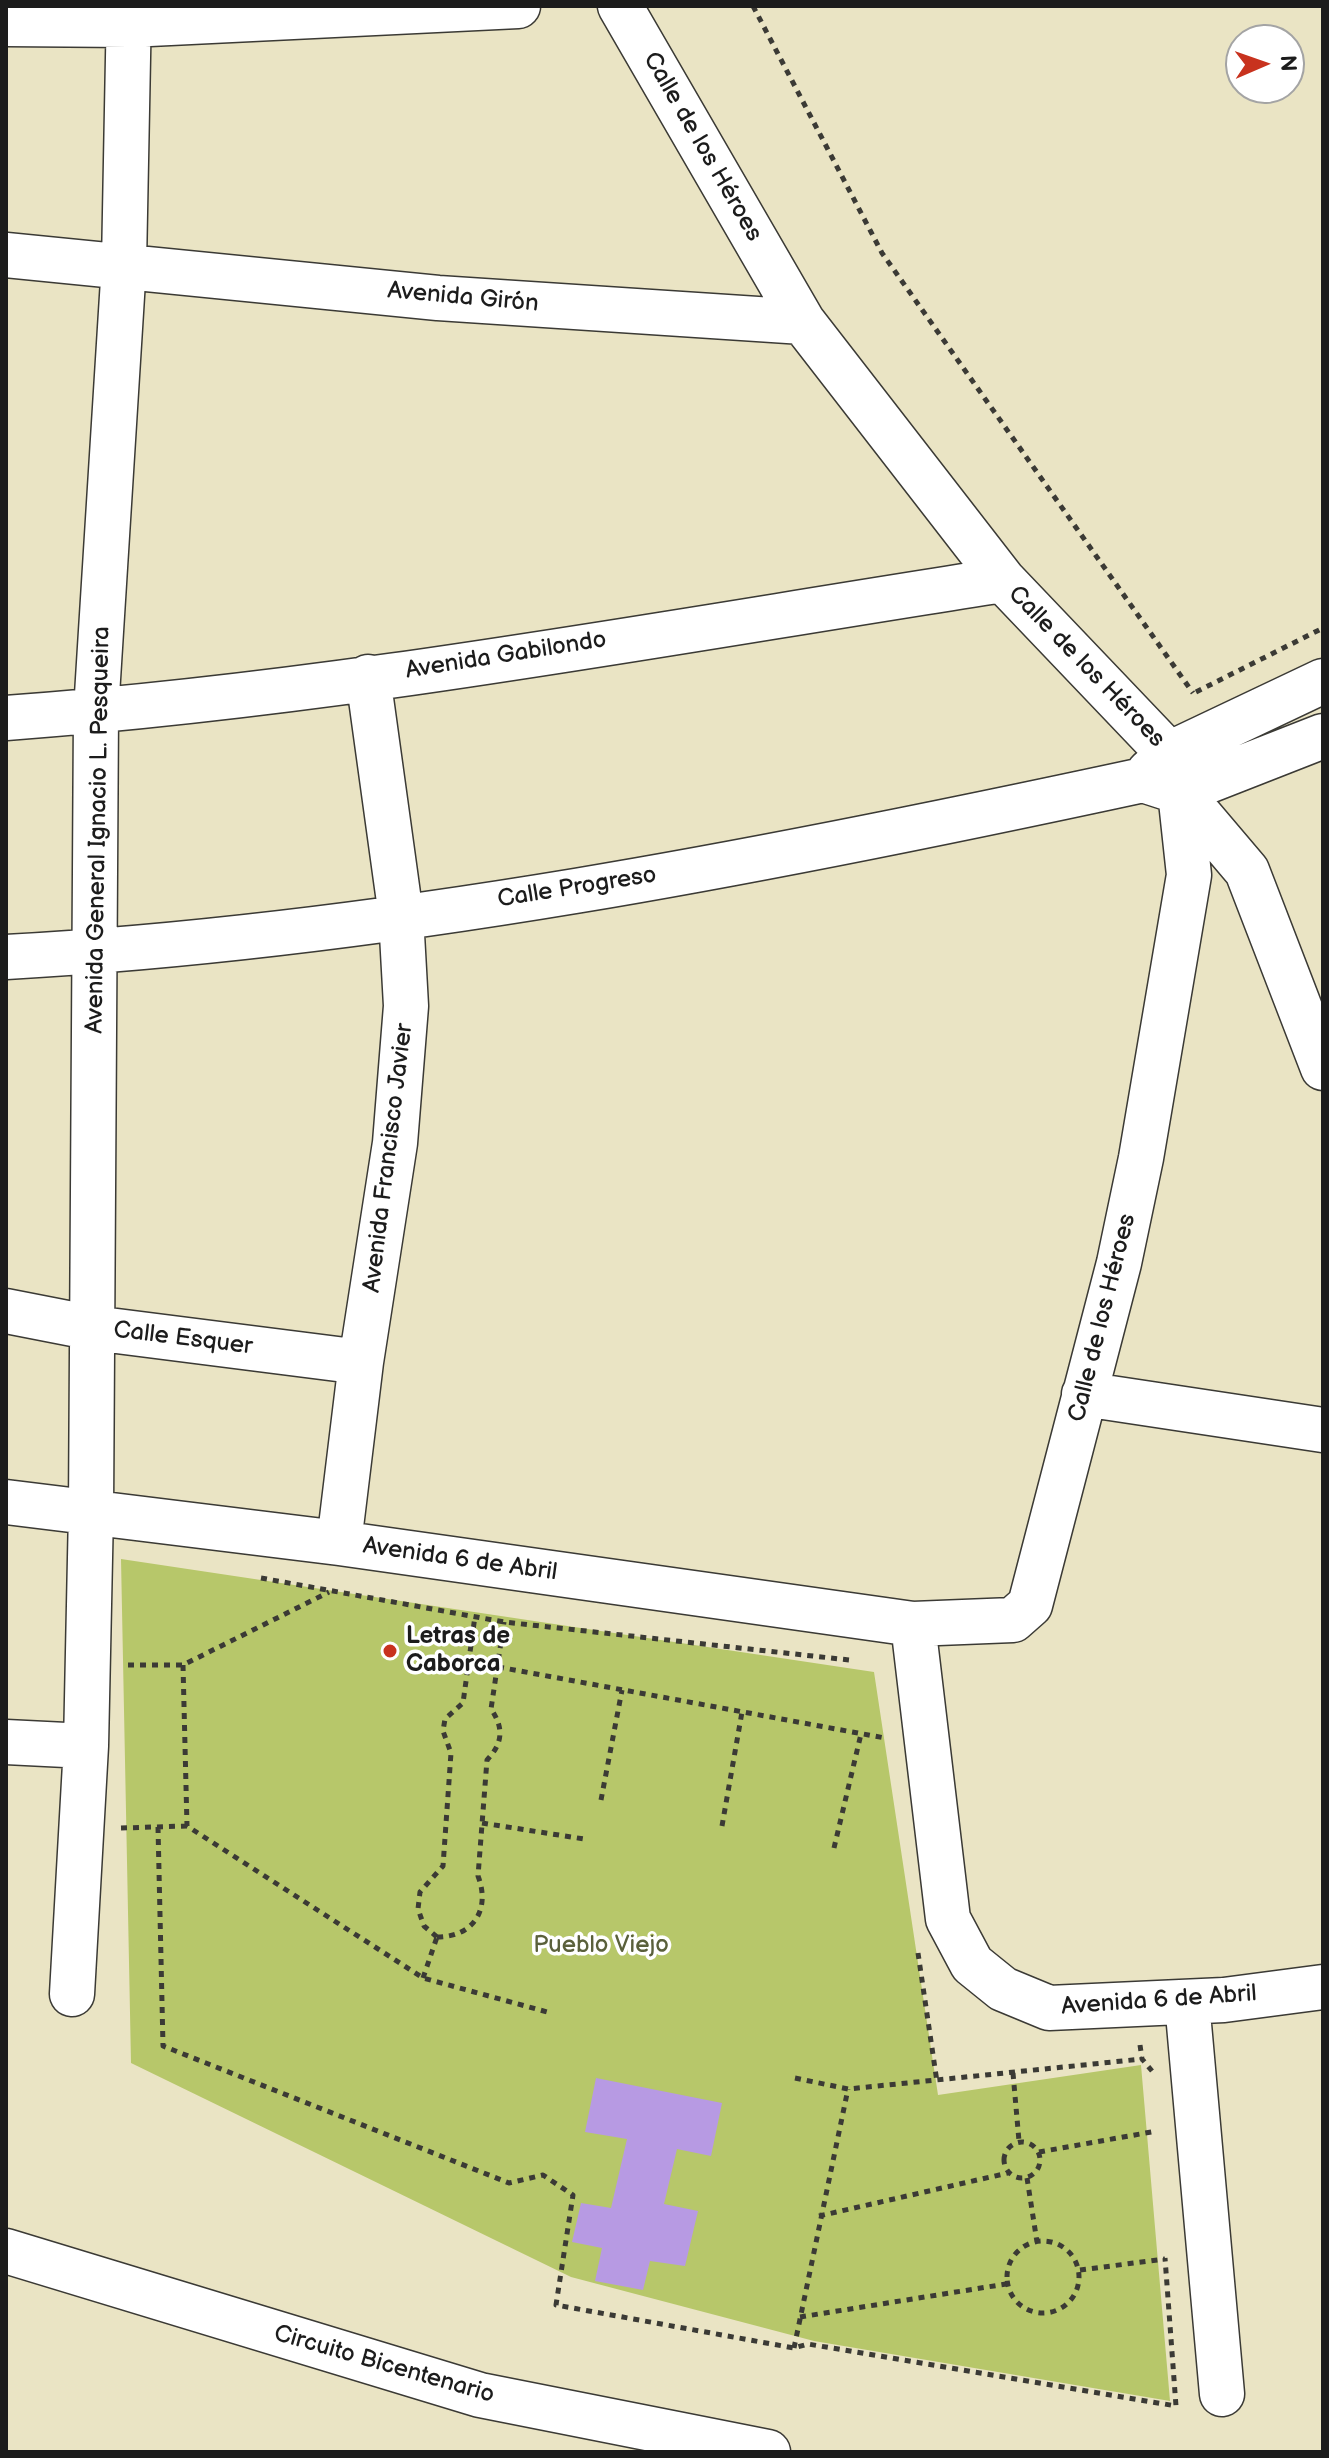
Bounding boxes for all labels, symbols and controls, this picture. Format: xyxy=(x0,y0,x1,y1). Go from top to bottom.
north arrow xyxy=(1225,24,1305,104)
street label: Calle de los Héroes xyxy=(636,47,768,247)
text: N xyxy=(1274,54,1301,72)
street label: Avenida Girón xyxy=(386,277,540,319)
street label: Calle de los Héroes xyxy=(1002,580,1170,754)
street label: Avenida General Ignacio L. Pesqueira xyxy=(81,626,117,1034)
street label: Avenida Gabilondo xyxy=(404,626,608,686)
street label: Calle Progreso xyxy=(495,861,659,915)
street label: Avenida Francisco Javier xyxy=(358,1022,420,1294)
street label: Calle de los Héroes xyxy=(1063,1211,1143,1425)
street label: Calle Esquer xyxy=(112,1316,254,1362)
street label: Avenida 6 de Abril xyxy=(361,1532,559,1588)
place label: Letras de Caborca xyxy=(406,1623,510,1679)
marker: Letras de Caborca xyxy=(381,1642,399,1660)
park label: Pueblo Viejo xyxy=(533,1932,669,1960)
street label: Avenida 6 de Abril xyxy=(1060,1980,1258,2022)
street label: Circuito Bicentenario xyxy=(271,2320,497,2410)

